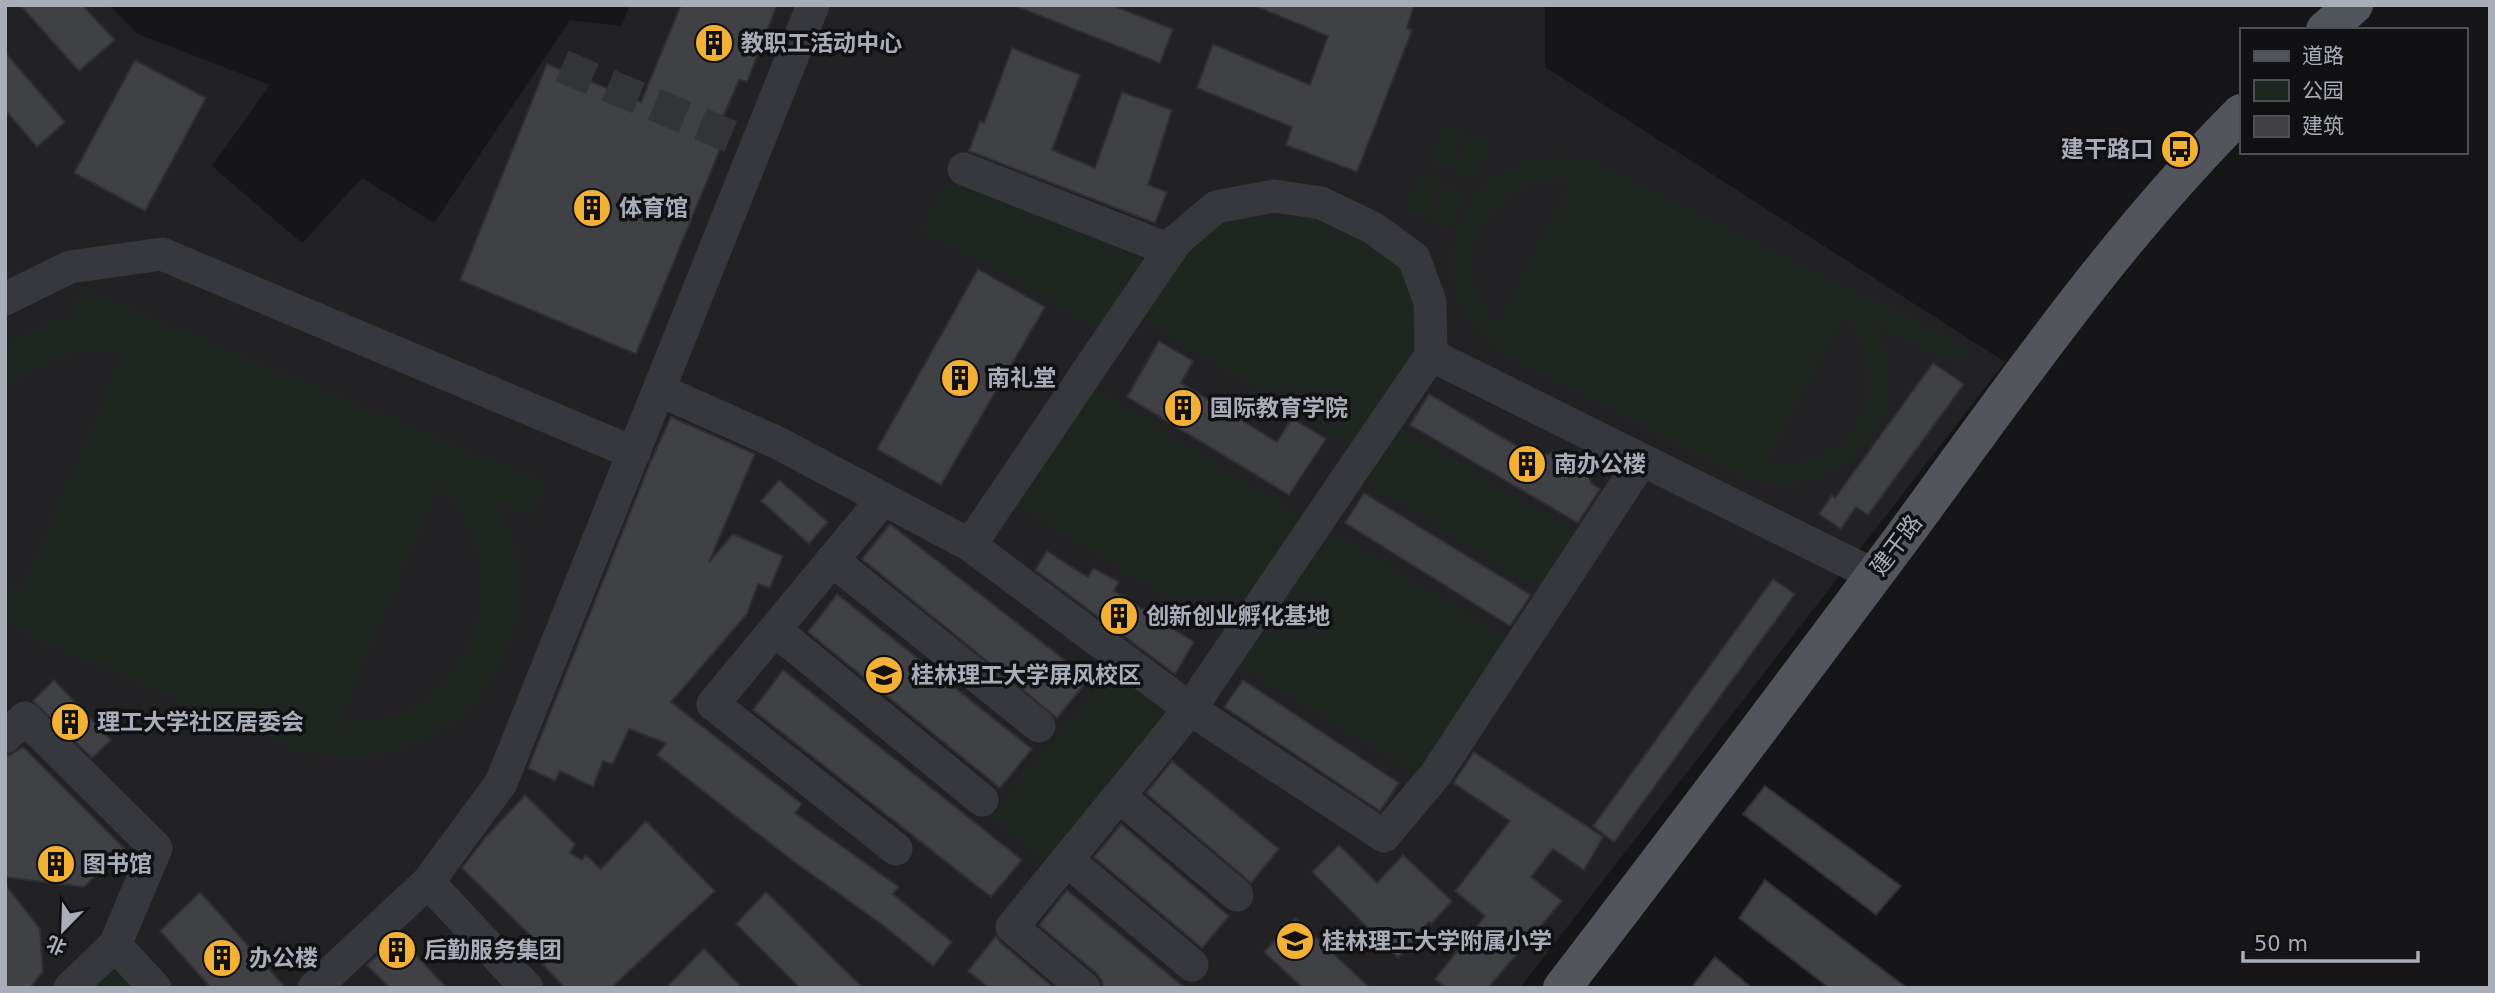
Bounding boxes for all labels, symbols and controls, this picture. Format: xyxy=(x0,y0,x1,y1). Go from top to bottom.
building icon: 教职工活动中心 xyxy=(693,22,735,64)
legend xyxy=(2240,28,2467,154)
place label: 教职工活动中心 xyxy=(741,30,902,56)
text: 道路 xyxy=(2302,44,2344,68)
text: 公园 xyxy=(2302,79,2344,103)
text: 建筑 xyxy=(2302,114,2344,138)
bus stop icon: 建干路口 xyxy=(2159,128,2201,170)
place label: 建干路口 xyxy=(2061,136,2153,162)
building icon: 体育馆 xyxy=(571,187,613,229)
place label: 体育馆 xyxy=(619,195,688,221)
building icon: 南礼堂 xyxy=(939,357,981,399)
place label: 南礼堂 xyxy=(987,365,1056,391)
building icon: 国际教育学院 xyxy=(1162,387,1204,429)
place label: 国际教育学院 xyxy=(1210,395,1348,421)
building icon: 南办公楼 xyxy=(1506,443,1548,485)
place label: 南办公楼 xyxy=(1554,451,1646,477)
street label: 建干路 xyxy=(1865,510,1927,580)
building icon: 创新创业孵化基地 xyxy=(1098,595,1140,637)
place label: 创新创业孵化基地 xyxy=(1146,603,1330,629)
school or university icon: 桂林理工大学屏风校区 xyxy=(863,654,905,696)
place label: 桂林理工大学屏风校区 xyxy=(911,662,1141,688)
building icon: 理工大学社区居委会 xyxy=(49,701,91,743)
place label: 理工大学社区居委会 xyxy=(97,709,304,735)
building icon: 图书馆 xyxy=(35,843,77,885)
place label: 图书馆 xyxy=(83,851,152,877)
north arrow xyxy=(28,895,98,965)
school or university icon: 桂林理工大学附属小学 xyxy=(1274,920,1316,962)
scale bar xyxy=(2243,920,2418,964)
place label: 桂林理工大学附属小学 xyxy=(1322,928,1552,954)
building icon: 后勤服务集团 xyxy=(376,929,418,971)
text: 北 xyxy=(43,932,69,959)
text: 50 m xyxy=(2254,932,2308,956)
building icon: 办公楼 xyxy=(201,937,243,979)
place label: 后勤服务集团 xyxy=(424,937,562,963)
place label: 办公楼 xyxy=(249,945,318,971)

